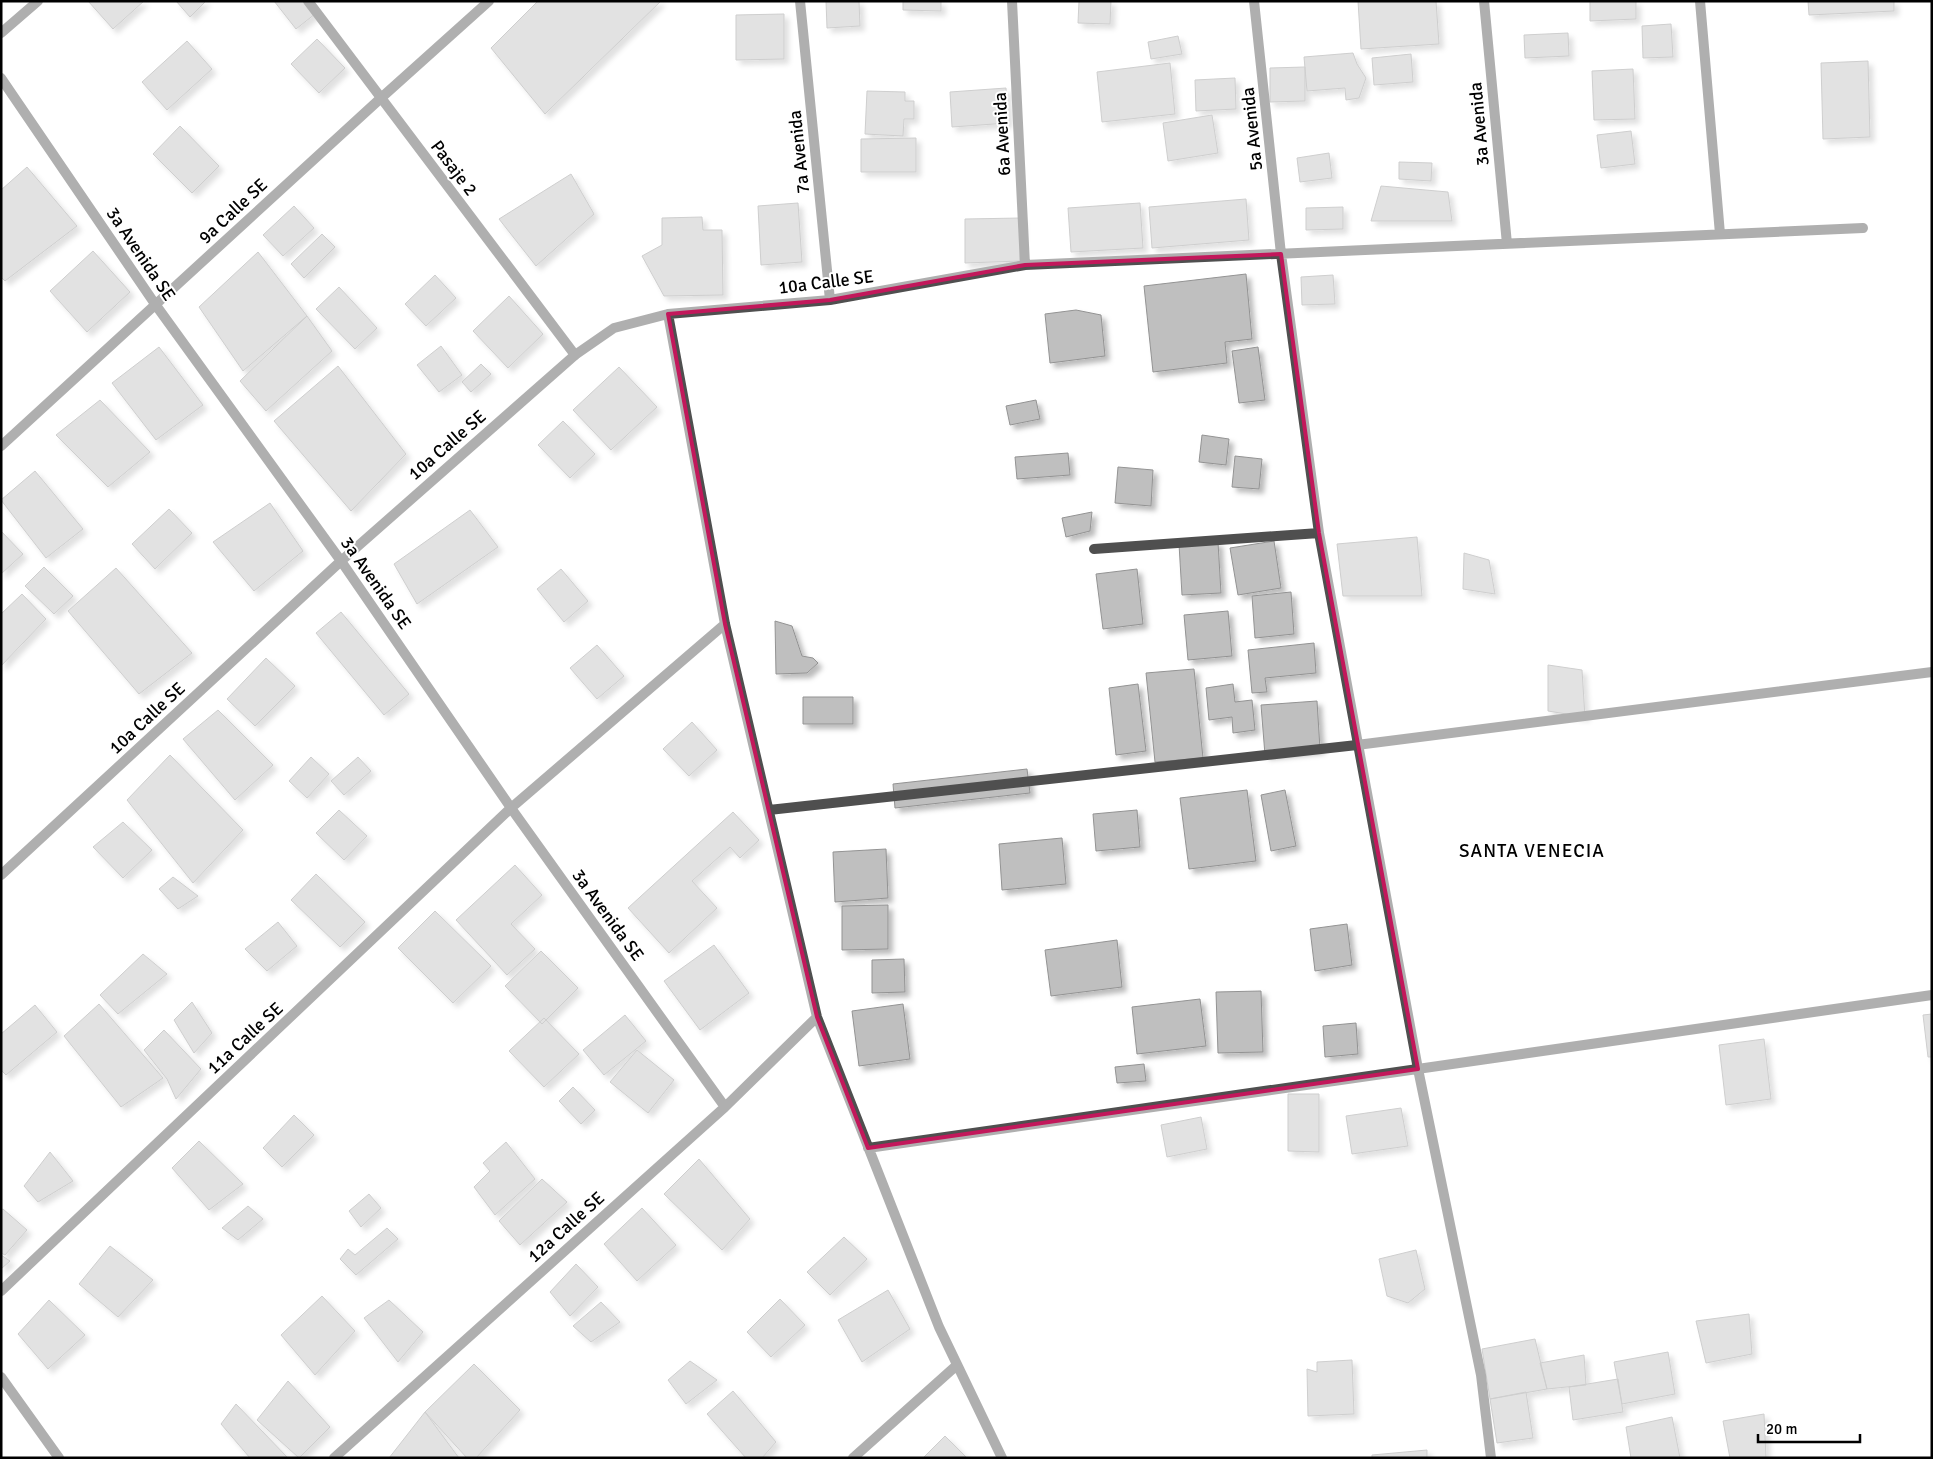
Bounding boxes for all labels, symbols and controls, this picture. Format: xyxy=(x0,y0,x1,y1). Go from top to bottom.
street label: 3a Avenida xyxy=(1464,81,1494,167)
street label: 5a Avenida xyxy=(1237,86,1267,172)
street label: 6a Avenida xyxy=(989,92,1015,176)
street label: 7a Avenida xyxy=(784,109,814,195)
street label: Pasaje 2 xyxy=(426,136,482,200)
street label: 9a Calle SE xyxy=(194,174,272,248)
street label: 3a Avenida SE xyxy=(102,203,180,305)
street label: 10a Calle SE xyxy=(777,265,875,299)
street label: 10a Calle SE xyxy=(404,405,490,485)
street label: 3a Avenida SE xyxy=(336,532,416,634)
street label: 10a Calle SE xyxy=(104,677,190,759)
district label: SANTA VENECIA xyxy=(1459,839,1605,863)
street label: 3a Avenida SE xyxy=(567,865,649,965)
street label: 11a Calle SE xyxy=(202,997,288,1079)
street label: 12a Calle SE xyxy=(523,1187,609,1267)
scale bar xyxy=(1758,1412,1860,1444)
text: 20 m xyxy=(1766,1420,1797,1438)

